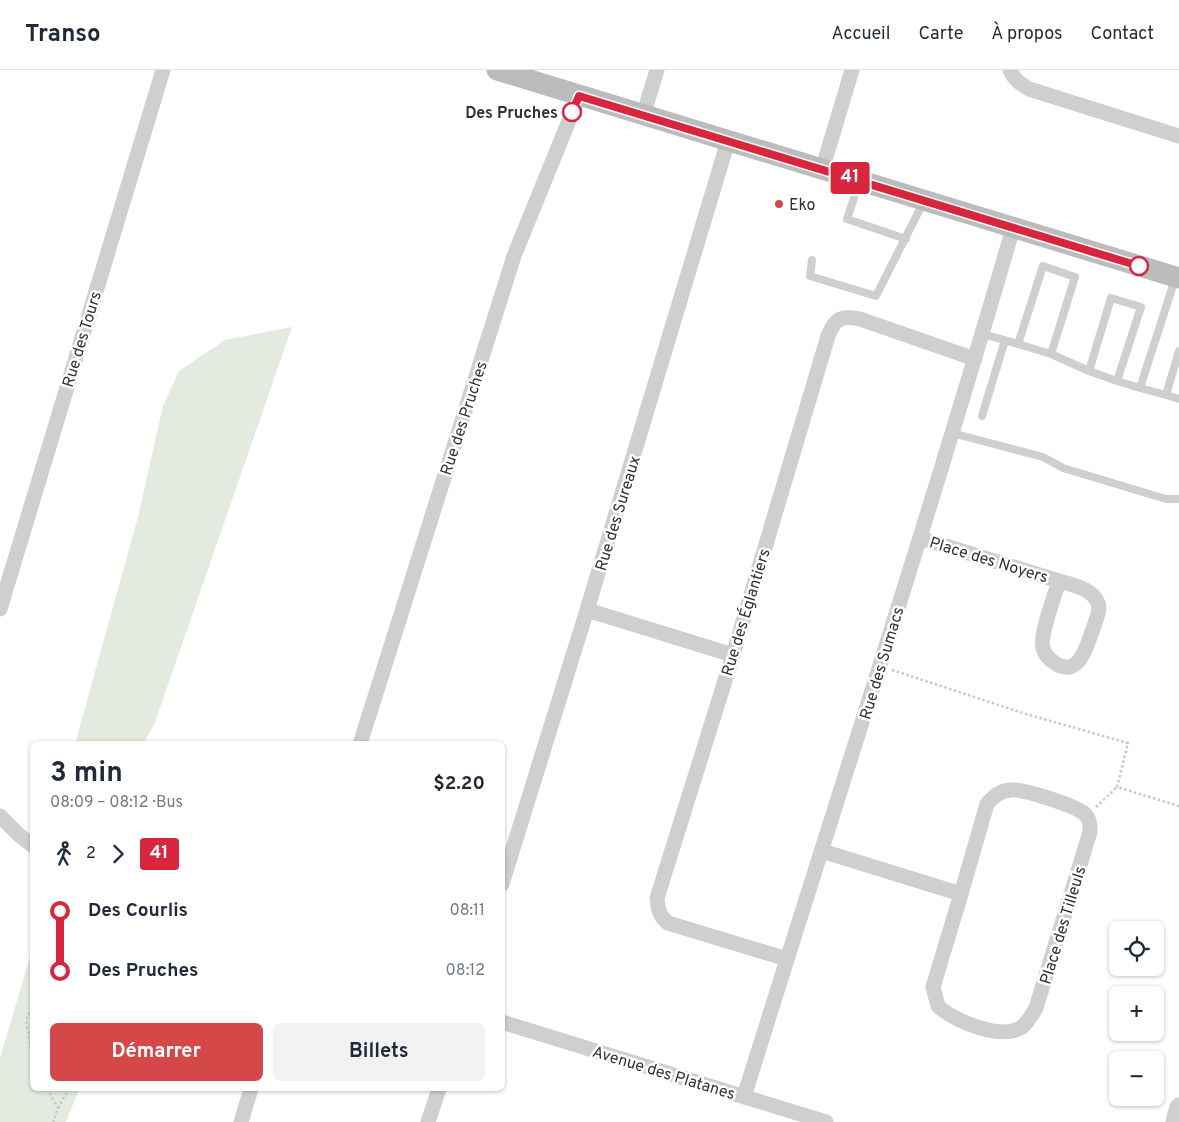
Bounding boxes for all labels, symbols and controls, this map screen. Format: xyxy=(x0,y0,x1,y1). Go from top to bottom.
text: Transo xyxy=(25,20,101,50)
text: Accueil xyxy=(831,23,890,46)
text: Carte xyxy=(918,23,963,46)
text: À propos xyxy=(991,23,1062,46)
text: Contact xyxy=(1090,23,1154,46)
marker: Des Pruches xyxy=(562,102,582,122)
place label: Des Pruches xyxy=(465,104,558,124)
line badge: 41 xyxy=(828,162,872,194)
text: 41 xyxy=(841,166,859,189)
place label: Eko xyxy=(789,196,816,216)
marker: Eko xyxy=(773,198,785,210)
unlabelled marker xyxy=(1129,256,1149,276)
street label: Rue des Tours xyxy=(59,289,107,390)
street label: Rue des Pruches xyxy=(437,359,493,478)
street label: Rue des Sureaux xyxy=(592,454,646,574)
street label: Place des Noyers xyxy=(927,533,1050,588)
street label: Rue des Églantiers xyxy=(716,546,776,679)
street label: Rue des Sumacs xyxy=(856,605,910,722)
text: 3 min xyxy=(50,756,123,792)
text: $2.20 xyxy=(433,772,485,796)
text: 08:09 – 08:12 · Bus xyxy=(50,793,183,813)
icon: walk xyxy=(50,840,78,868)
icon: forward xyxy=(104,840,132,868)
text: 41 xyxy=(150,842,169,865)
text: 2 xyxy=(86,844,96,864)
street label: Place des Tilleuls xyxy=(1036,864,1091,987)
text: Des Courlis xyxy=(88,899,188,923)
text: 08:11 xyxy=(449,901,485,921)
map controls xyxy=(1109,921,1164,1106)
button: locate xyxy=(1109,921,1164,976)
text: Des Pruches xyxy=(88,959,198,983)
text: 08:12 xyxy=(446,961,485,981)
button: + xyxy=(1109,986,1164,1041)
button: Démarrer xyxy=(50,1023,263,1081)
button: Billets xyxy=(273,1023,485,1081)
street label: Avenue des Platanes xyxy=(590,1043,737,1105)
button: − xyxy=(1109,1051,1164,1106)

